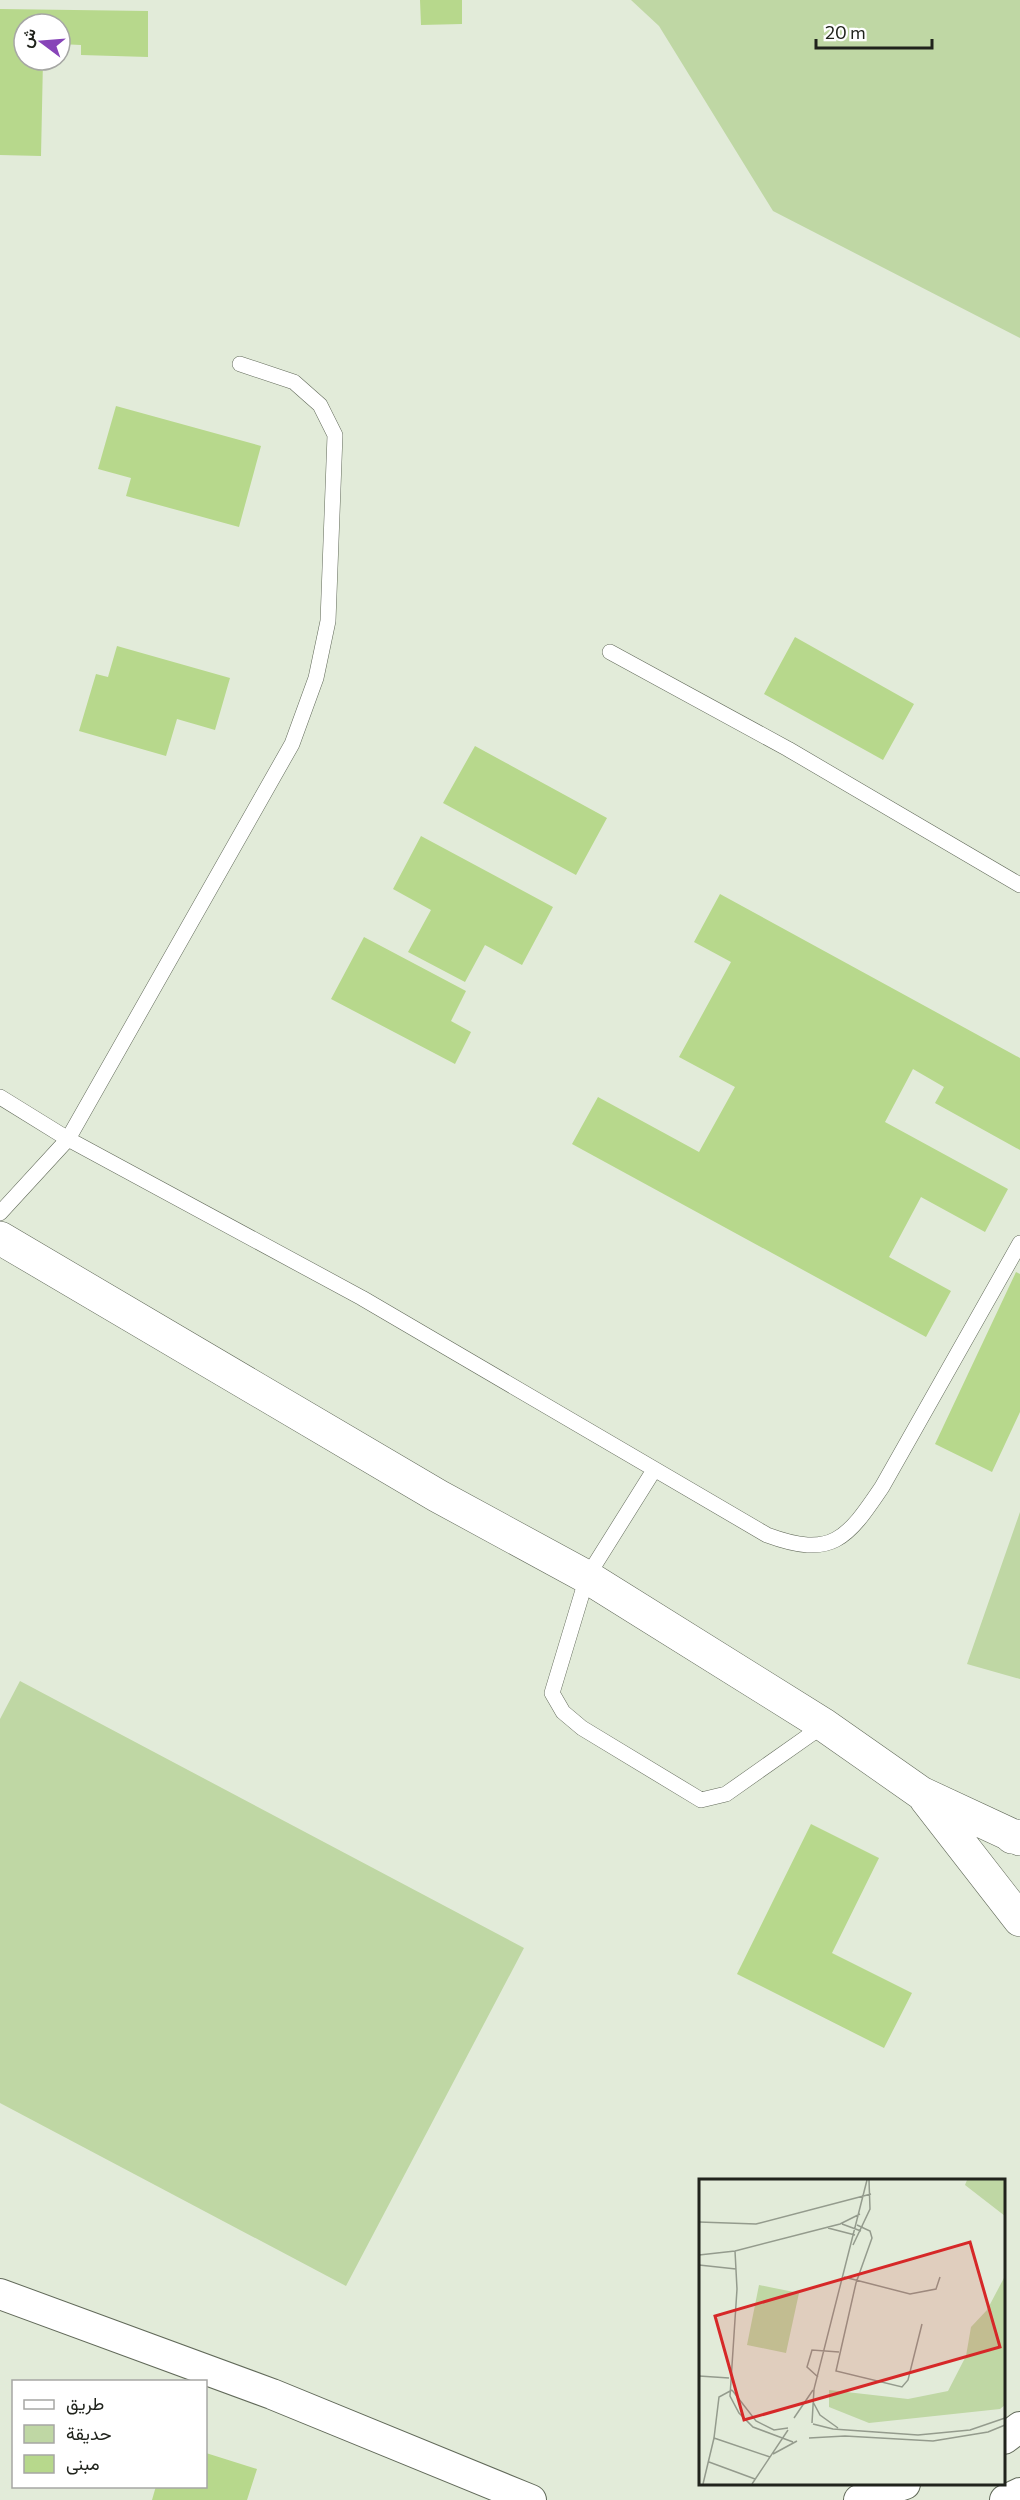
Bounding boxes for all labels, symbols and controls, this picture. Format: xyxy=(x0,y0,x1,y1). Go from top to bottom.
north arrow xyxy=(12,12,72,72)
scale bar xyxy=(816,12,932,50)
text: 20 m xyxy=(825,21,866,43)
text: ش xyxy=(15,26,40,50)
inset map xyxy=(699,2179,1005,2485)
legend xyxy=(12,2380,207,2488)
text: طريق xyxy=(66,2392,104,2415)
text: حديقة xyxy=(66,2422,112,2444)
text: مبنى xyxy=(66,2452,100,2475)

